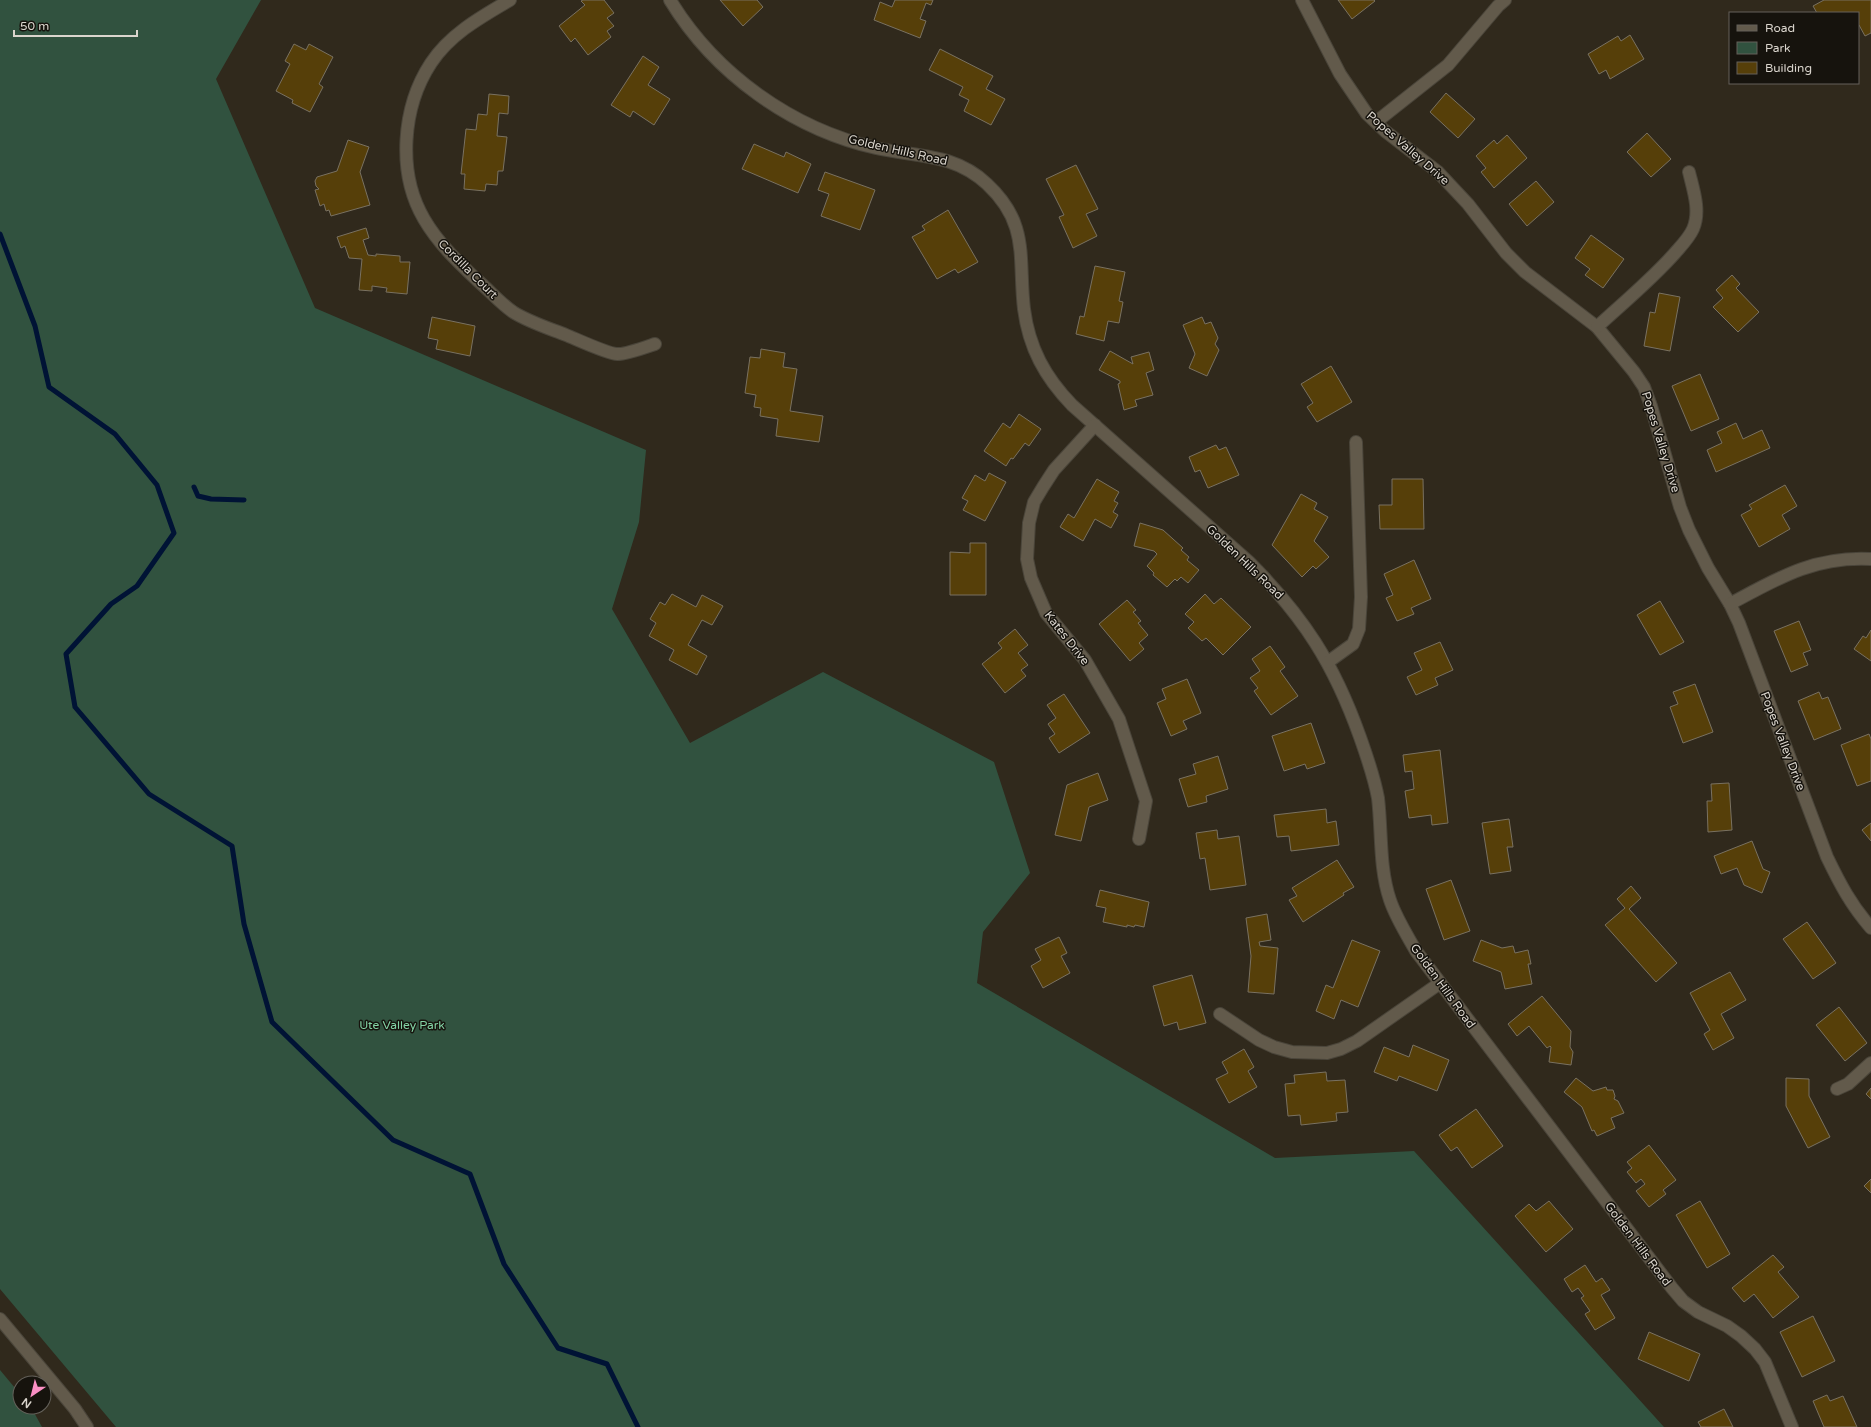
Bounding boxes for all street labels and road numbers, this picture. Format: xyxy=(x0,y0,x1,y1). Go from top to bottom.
street label: Popes Valley Drive xyxy=(1364,108,1452,188)
street label: Golden Hills Road xyxy=(847,132,949,168)
street label: Cordilla Court xyxy=(435,236,501,302)
street label: Popes Valley Drive xyxy=(1639,390,1683,494)
street label: Golden Hills Road xyxy=(1204,522,1286,602)
street label: Kates Drive xyxy=(1042,608,1092,668)
street label: Popes Valley Drive xyxy=(1758,690,1808,793)
street label: Golden Hills Road xyxy=(1408,941,1478,1031)
street label: Golden Hills Road xyxy=(1602,1199,1674,1289)

